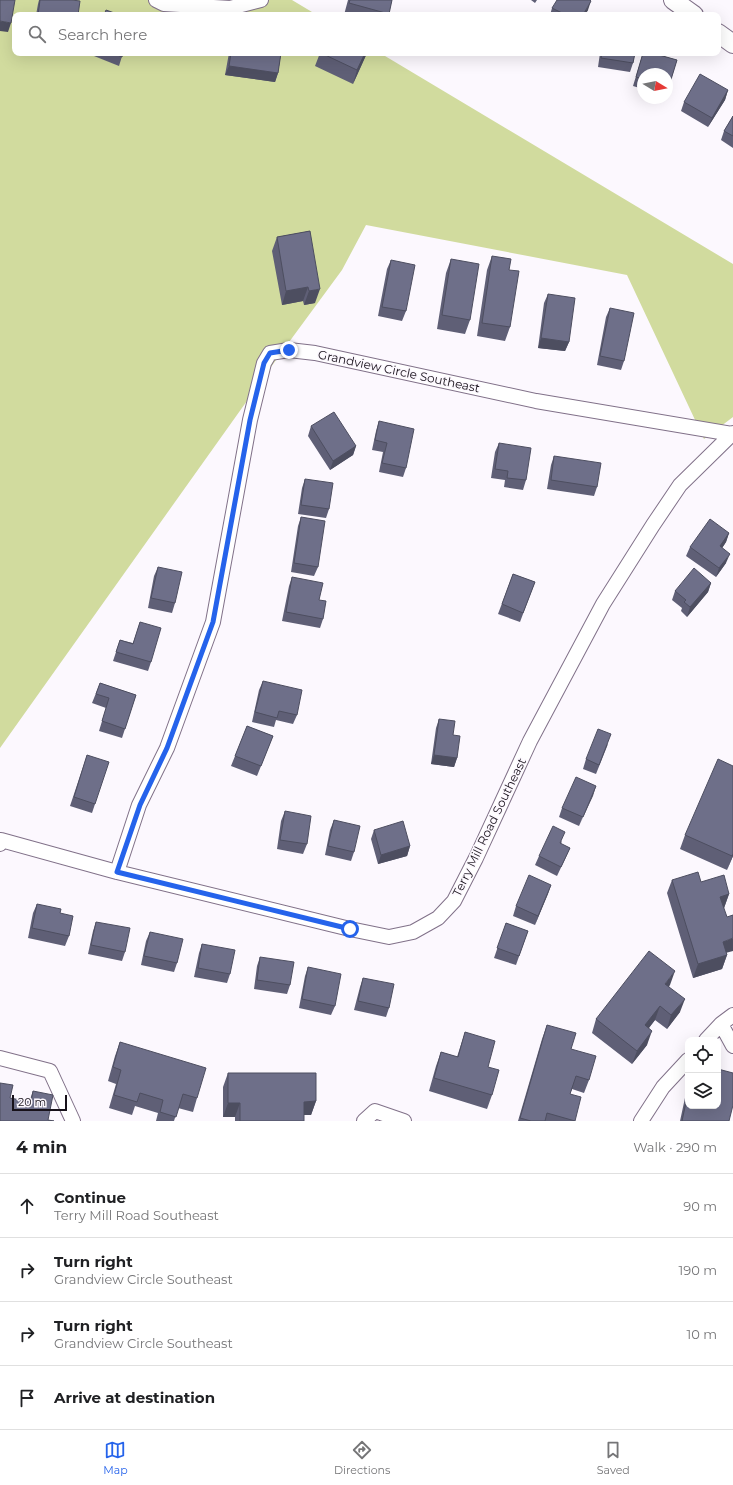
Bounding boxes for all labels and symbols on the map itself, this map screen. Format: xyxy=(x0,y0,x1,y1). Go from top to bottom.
north arrow xyxy=(637,68,673,104)
route end xyxy=(280,341,298,359)
street label: Grandview Circle Southeast xyxy=(317,347,481,396)
street label: Terry Mill Road Southeast xyxy=(449,755,529,899)
route start xyxy=(341,920,359,938)
scale bar xyxy=(12,1093,67,1112)

